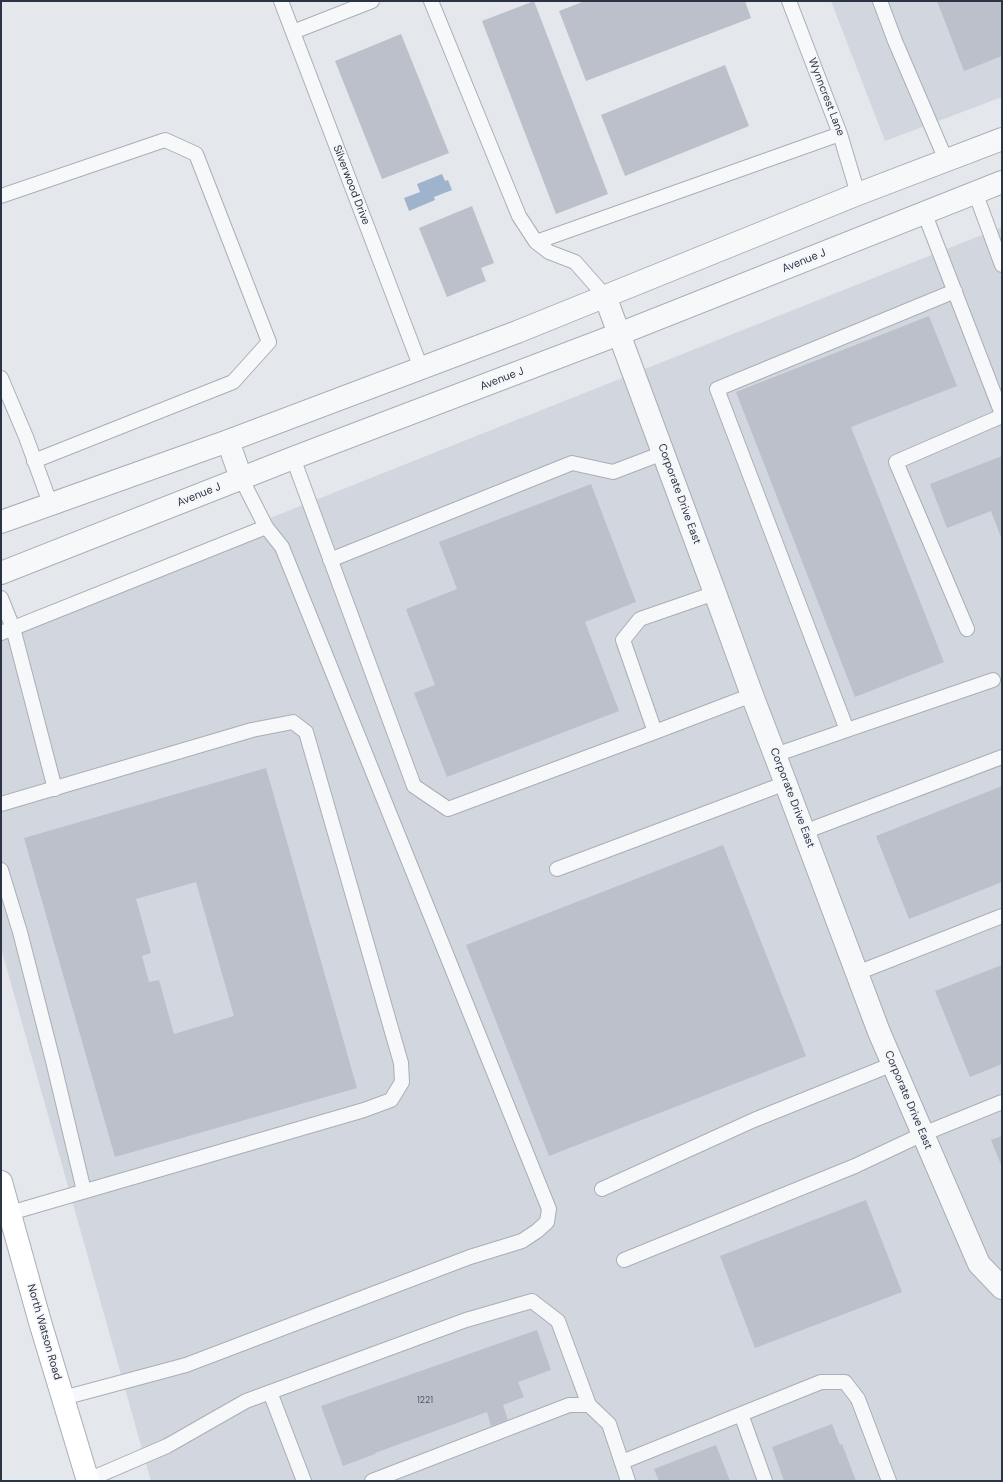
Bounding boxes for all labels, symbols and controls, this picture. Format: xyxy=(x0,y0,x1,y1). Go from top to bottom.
street label: Wynncrest Lane xyxy=(805,56,847,138)
street label: Silverwood Drive xyxy=(330,143,372,227)
street label: Avenue J xyxy=(780,246,828,276)
street label: Avenue J xyxy=(478,365,526,393)
street label: Corporate Drive East xyxy=(655,442,703,546)
street label: Avenue J xyxy=(175,480,223,510)
street label: Corporate Drive East xyxy=(767,746,817,850)
street label: Corporate Drive East xyxy=(881,1049,935,1151)
street label: North Watson Road xyxy=(24,1283,64,1381)
house number: 1221 xyxy=(417,1396,433,1406)

